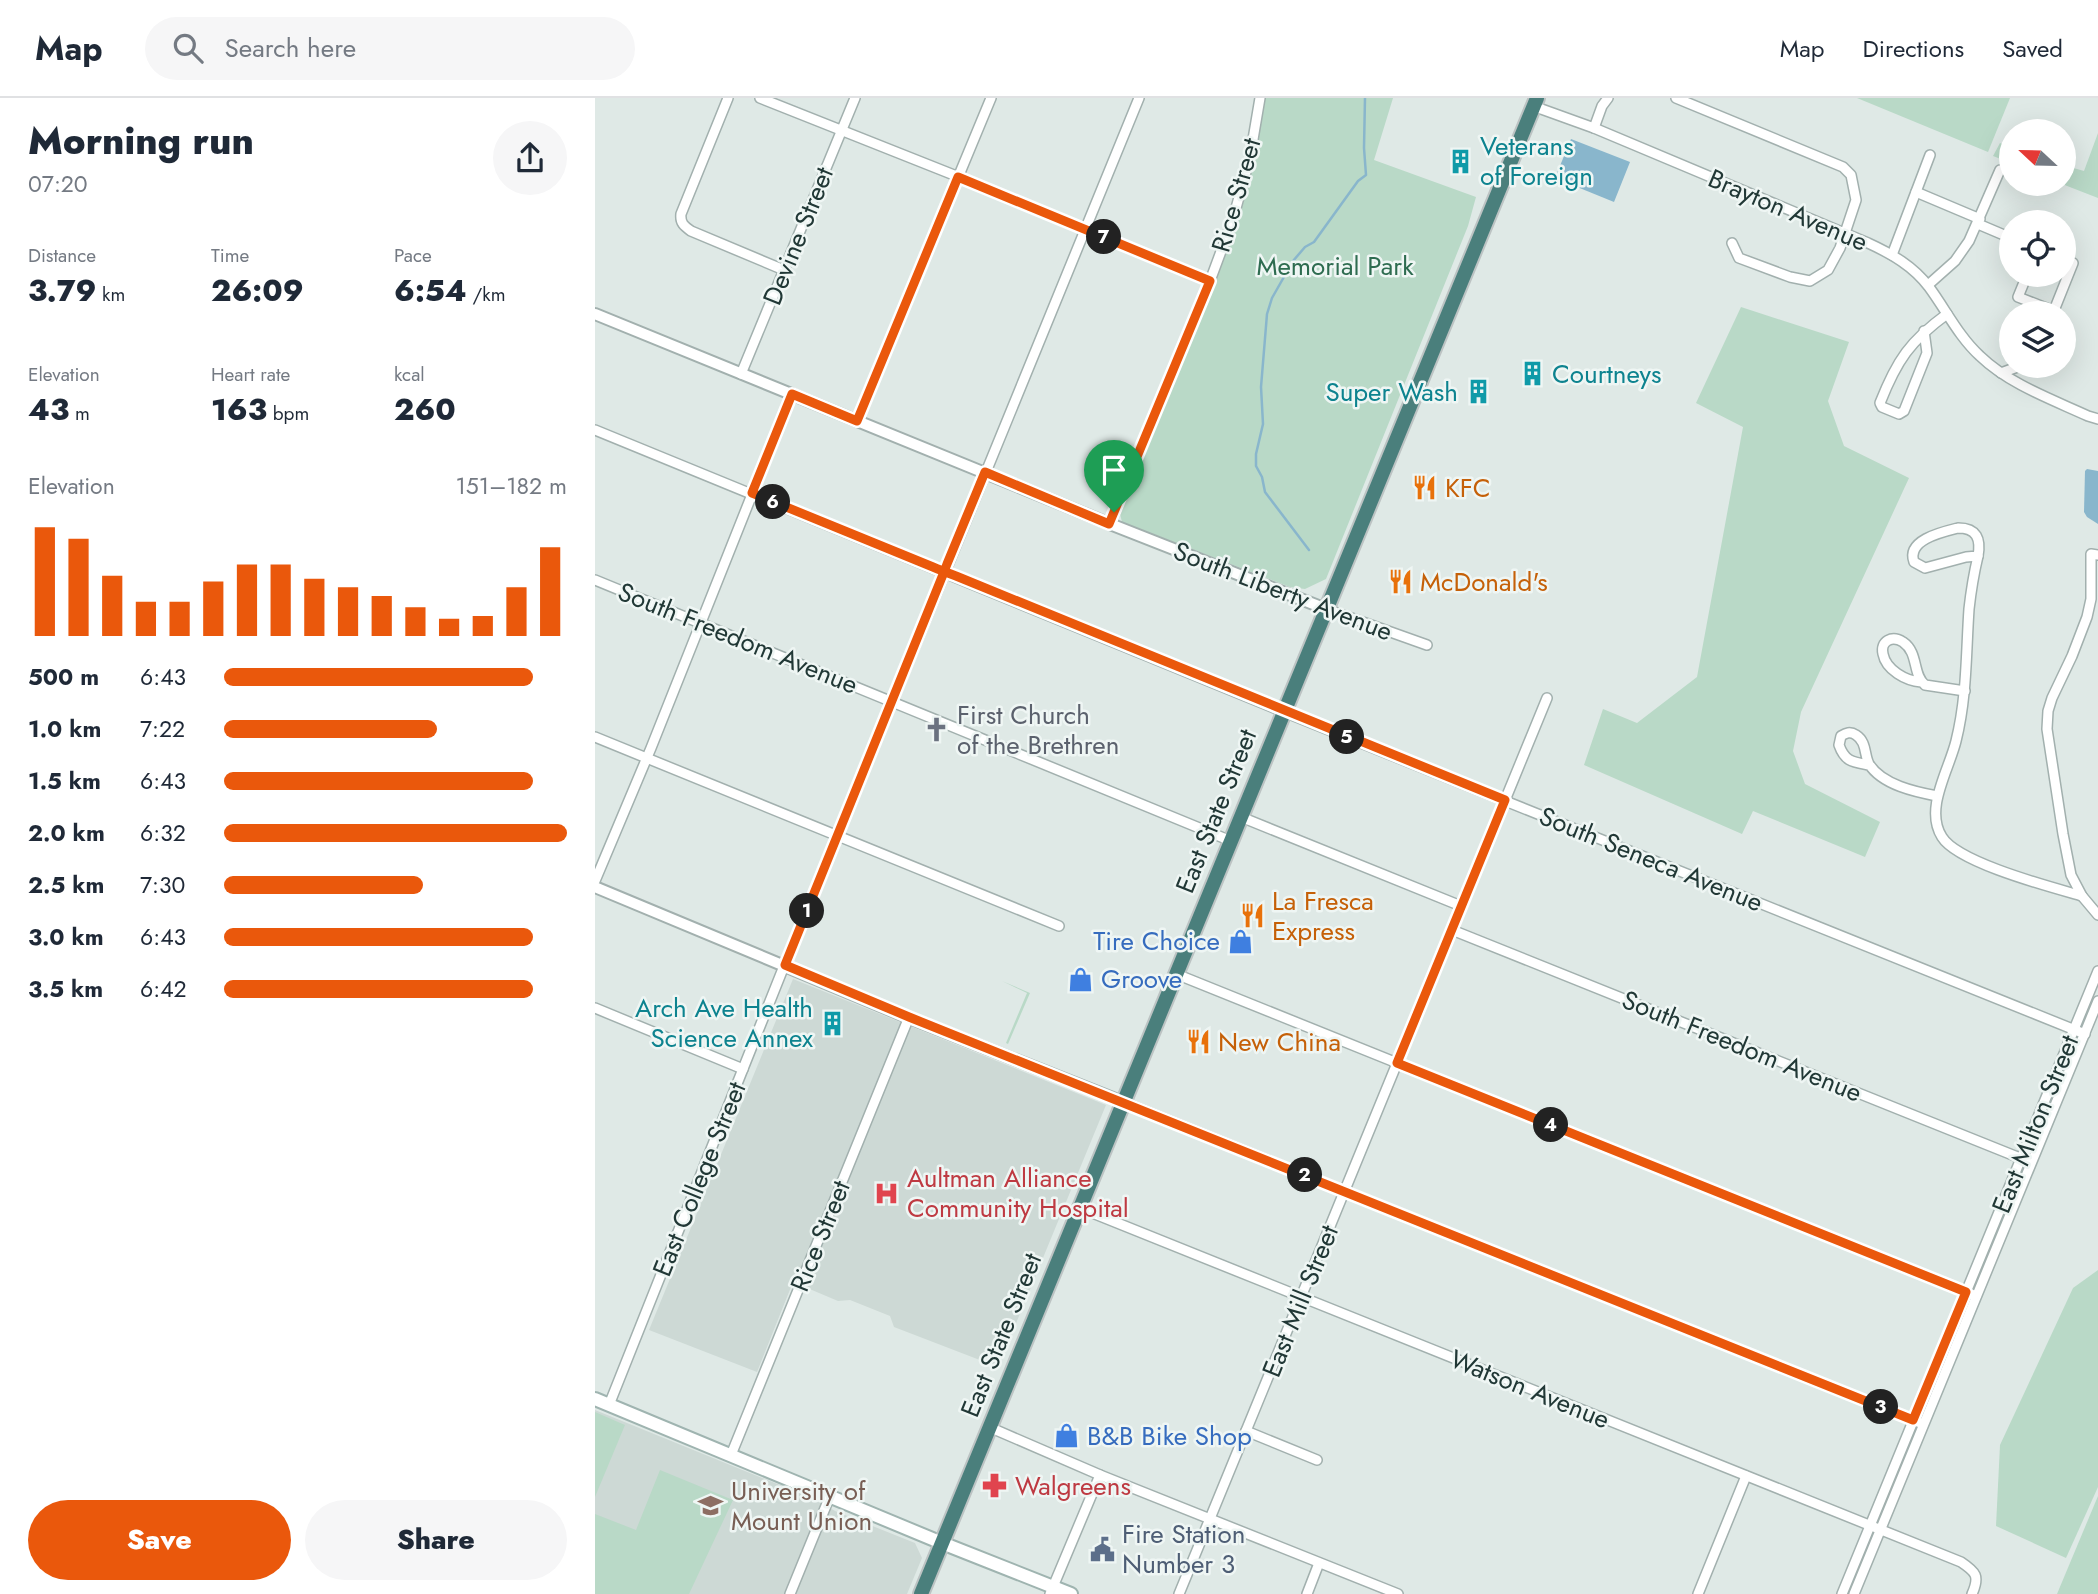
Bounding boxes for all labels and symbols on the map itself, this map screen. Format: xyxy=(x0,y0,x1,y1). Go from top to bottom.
north arrow xyxy=(1999,119,2075,196)
place label: Veterans of Foreign xyxy=(1480,127,1593,195)
street label: Rice Street xyxy=(1202,133,1271,256)
building icon: Veterans of Foreign xyxy=(1446,147,1474,175)
street label: Brayton Avenue xyxy=(1702,159,1874,261)
street label: Devine Street xyxy=(753,161,843,311)
pin: 7 xyxy=(1086,220,1121,254)
park label: Memorial Park xyxy=(1256,247,1414,285)
place label: Courtneys xyxy=(1552,355,1661,393)
building icon: Courtneys xyxy=(1518,360,1546,388)
place label: Super Wash xyxy=(1325,373,1458,411)
building icon: Super Wash xyxy=(1464,378,1492,406)
pin xyxy=(1084,440,1144,512)
place label: KFC xyxy=(1445,469,1491,507)
restaurant icon: KFC xyxy=(1411,474,1439,502)
pin: 6 xyxy=(755,484,791,520)
street label: South Liberty Avenue xyxy=(1168,532,1398,650)
place label: McDonald's xyxy=(1420,563,1548,601)
restaurant icon: McDonald's xyxy=(1386,568,1414,596)
street label: South Freedom Avenue xyxy=(612,572,864,704)
place label: First Church of the Brethren xyxy=(957,696,1119,764)
church icon: First Church of the Brethren xyxy=(923,716,951,744)
pin: 5 xyxy=(1329,720,1365,754)
street label: East State Street xyxy=(1166,723,1266,899)
street label: South Seneca Avenue xyxy=(1533,797,1769,921)
place label: La Fresca Express xyxy=(1272,882,1374,950)
pin: 1 xyxy=(789,894,825,928)
restaurant icon: La Fresca Express xyxy=(1238,902,1266,930)
place label: Tire Choice xyxy=(1093,922,1220,960)
shop icon: Tire Choice xyxy=(1226,927,1254,955)
place label: Groove xyxy=(1101,960,1182,998)
shop icon: Groove xyxy=(1067,965,1095,993)
street label: South Freedom Avenue xyxy=(1616,980,1868,1112)
place label: Arch Ave Health Science Annex xyxy=(635,989,813,1057)
building icon: Arch Ave Health Science Annex xyxy=(819,1009,847,1037)
place label: New China xyxy=(1218,1023,1341,1061)
restaurant icon: New China xyxy=(1184,1028,1212,1056)
street label: East Milton Street xyxy=(1982,1029,2088,1219)
street label: East College Street xyxy=(643,1075,756,1282)
pin: 4 xyxy=(1534,1108,1569,1142)
pin: 2 xyxy=(1287,1158,1323,1192)
place label: Aultman Alliance Community Hospital xyxy=(907,1159,1129,1227)
street label: Rice Street xyxy=(780,1174,860,1297)
hospital icon: Aultman Alliance Community Hospital xyxy=(873,1179,901,1207)
street label: East Mill Street xyxy=(1252,1219,1348,1383)
street label: East State Street xyxy=(951,1247,1051,1423)
street label: Watson Avenue xyxy=(1445,1340,1615,1438)
pin: 3 xyxy=(1863,1390,1899,1424)
place label: B&B Bike Shop xyxy=(1087,1417,1252,1455)
shop icon: B&B Bike Shop xyxy=(1053,1422,1081,1450)
place label: Walgreens xyxy=(1015,1467,1131,1505)
place label: University of Mount Union xyxy=(731,1472,872,1540)
pharmacy icon: Walgreens xyxy=(981,1472,1009,1500)
school or university icon: University of Mount Union xyxy=(697,1492,725,1520)
place label: Fire Station Number 3 xyxy=(1122,1515,1245,1583)
public building icon: Fire Station Number 3 xyxy=(1088,1535,1116,1563)

